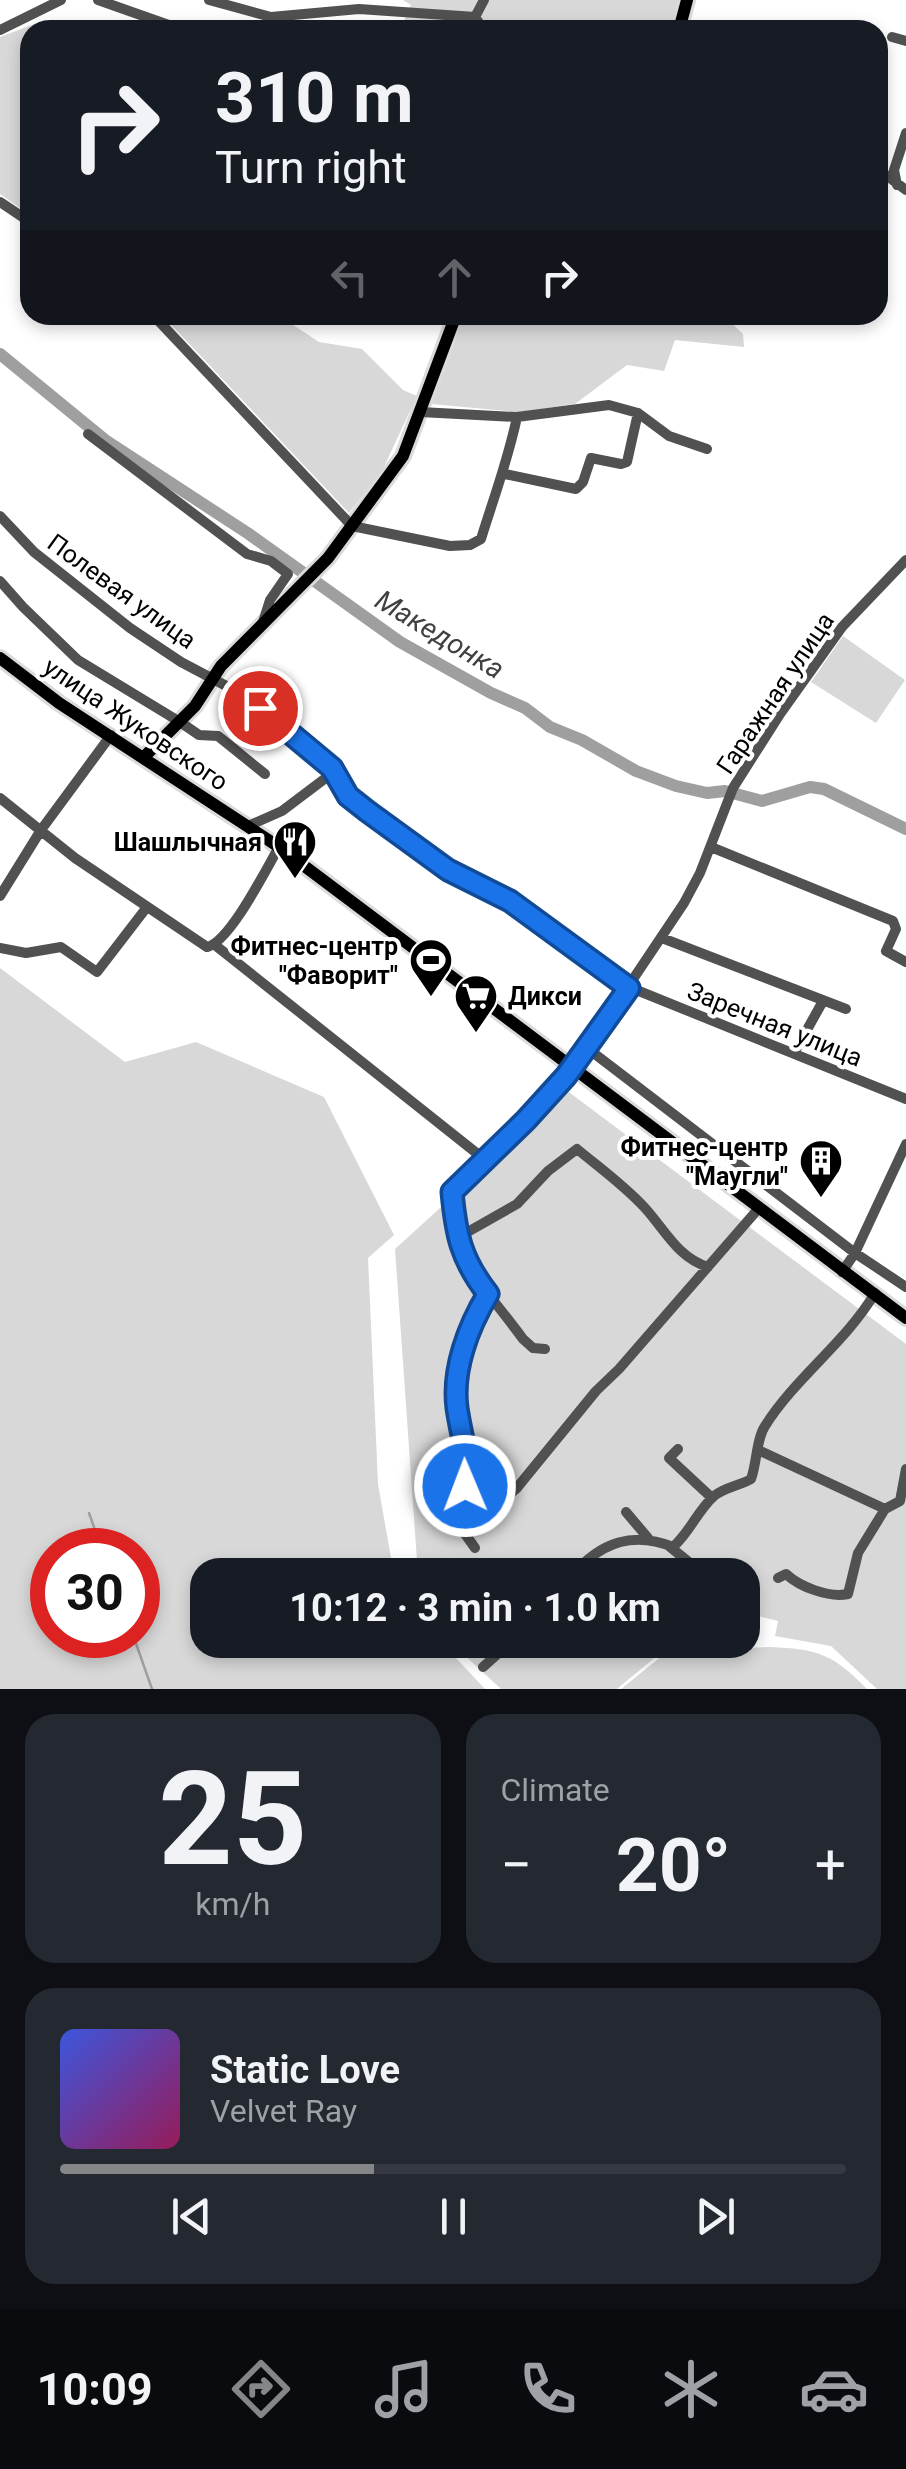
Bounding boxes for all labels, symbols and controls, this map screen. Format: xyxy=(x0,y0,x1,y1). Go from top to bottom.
text: 310 m xyxy=(215,57,414,139)
icon: right xyxy=(50,60,180,190)
text: Turn right xyxy=(215,141,407,194)
icon: left xyxy=(322,250,377,305)
icon: ahead xyxy=(427,250,482,305)
icon: right xyxy=(532,250,587,305)
street label: Полевая улица xyxy=(42,528,201,655)
water label: Македонка xyxy=(369,583,510,686)
street label: Гаражная улица xyxy=(711,607,840,779)
street label: улица Жуковского xyxy=(38,652,233,797)
pin xyxy=(218,666,303,751)
icon: arrive xyxy=(233,681,288,736)
restaurant icon: Шашлычная xyxy=(272,819,318,880)
place label: Шашлычная xyxy=(114,828,262,857)
place label: Фитнес-центр "Фаворит" xyxy=(230,932,398,990)
sports icon: Фитнес-центр "Фаворит" xyxy=(408,937,454,998)
supermarket icon: Дикси xyxy=(453,973,499,1034)
street label: Заречная улица xyxy=(683,976,866,1073)
place label: Дикси xyxy=(508,982,582,1011)
place label: Фитнес-центр "Маугли" xyxy=(620,1133,788,1191)
building icon: Фитнес-центр "Маугли" xyxy=(798,1138,844,1199)
position arrow xyxy=(413,1434,517,1538)
speed limit sign: 30 xyxy=(30,1528,160,1658)
text: 10:12 · 3 min · 1.0 km xyxy=(289,1586,661,1630)
text: 25 xyxy=(158,1743,307,1896)
text: Climate xyxy=(501,1771,610,1809)
text: 20° xyxy=(616,1821,731,1909)
text: − xyxy=(501,1833,532,1897)
text: + xyxy=(815,1833,846,1897)
text: km/h xyxy=(195,1885,270,1923)
text: Static Love xyxy=(210,2048,400,2092)
text: Velvet Ray xyxy=(210,2092,357,2130)
icon: previous xyxy=(164,2189,219,2244)
icon: pause xyxy=(426,2189,481,2244)
icon: next xyxy=(688,2189,743,2244)
icon: directions xyxy=(226,2354,296,2424)
icon: music xyxy=(369,2354,439,2424)
icon: phone xyxy=(513,2354,583,2424)
icon: climate xyxy=(656,2354,726,2424)
icon: car xyxy=(799,2354,869,2424)
text: 10:09 xyxy=(37,2363,153,2416)

